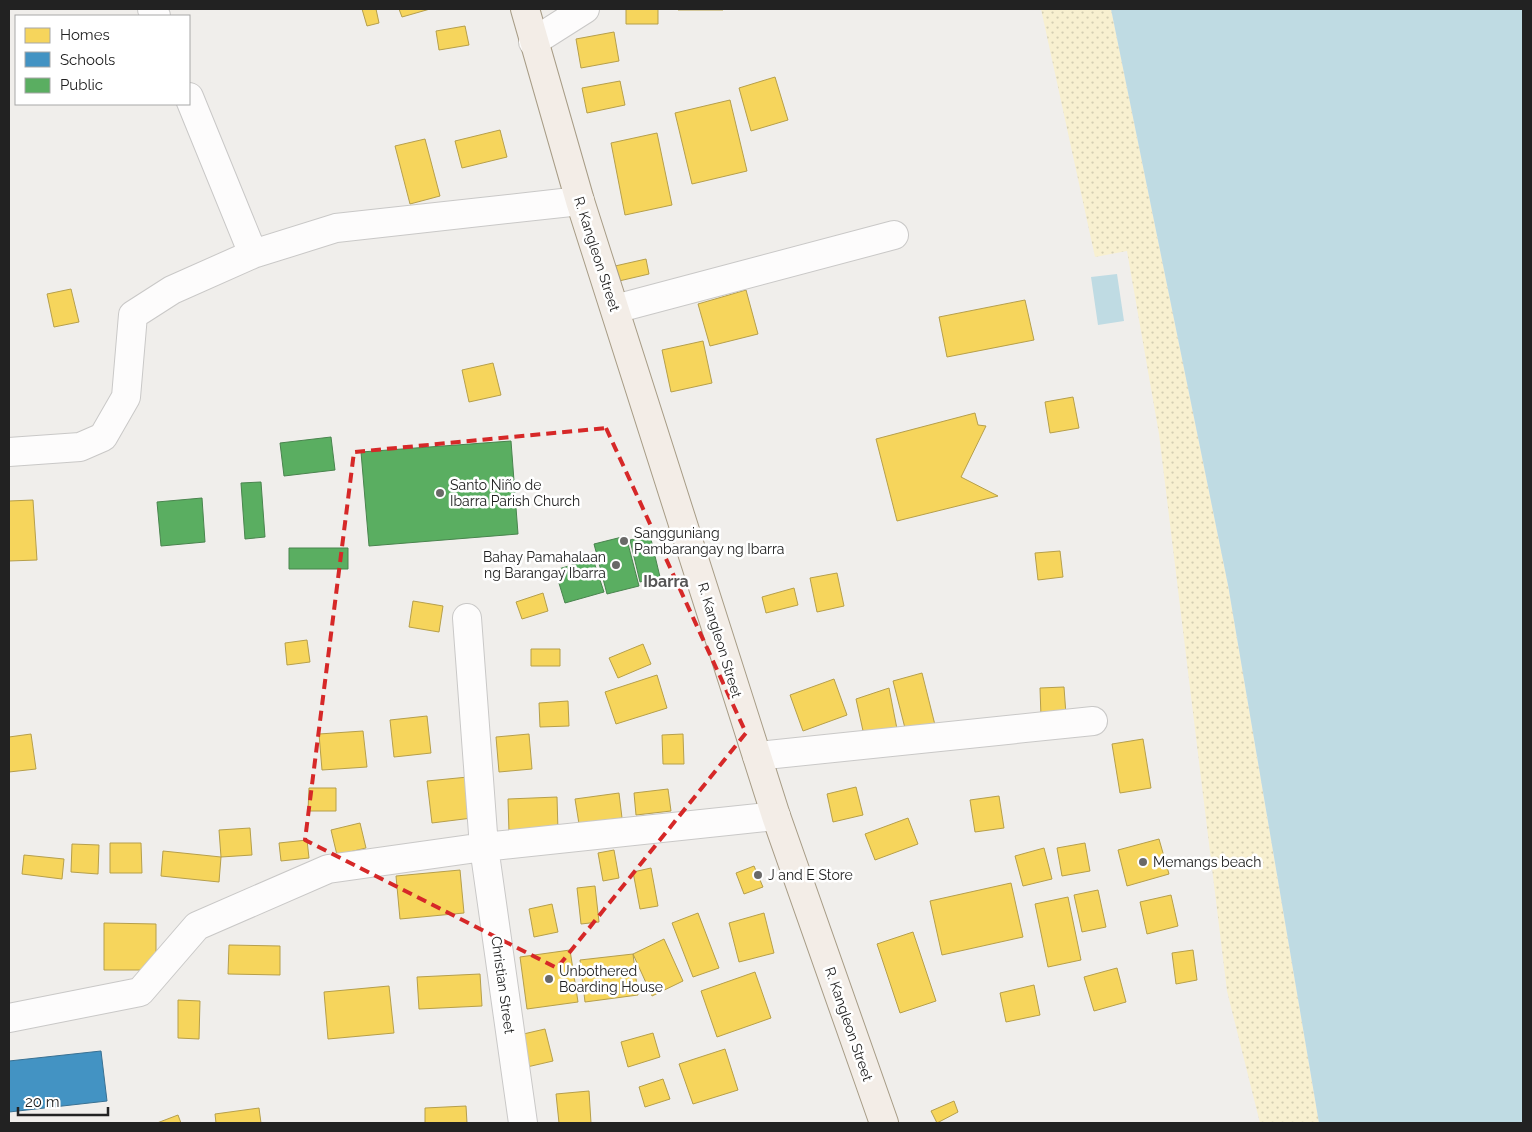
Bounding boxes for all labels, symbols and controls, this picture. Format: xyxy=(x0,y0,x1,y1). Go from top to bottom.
legend xyxy=(15,15,190,105)
text: Homes xyxy=(60,26,110,44)
text: Schools xyxy=(60,51,115,69)
text: Public xyxy=(60,76,103,94)
street label: R. Kangleon Street xyxy=(571,195,623,314)
place label: Santo Niño de Ibarra Parish Church xyxy=(450,477,580,509)
marker: Santo Niño de Ibarra Parish Church xyxy=(434,487,446,499)
place label: Sangguniang Pambarangay ng Ibarra xyxy=(634,525,784,557)
marker: Sangguniang Pambarangay ng Ibarra xyxy=(618,535,630,547)
place label: Bahay Pamahalaan ng Barangay Ibarra xyxy=(483,549,606,581)
marker: Bahay Pamahalaan ng Barangay Ibarra xyxy=(610,559,622,571)
district label: Ibarra xyxy=(643,572,689,591)
street label: R. Kangleon Street xyxy=(695,580,745,700)
place label: Memangs beach xyxy=(1153,854,1261,870)
marker: Memangs beach xyxy=(1137,856,1149,868)
place label: J and E Store xyxy=(768,867,853,883)
marker: J and E Store xyxy=(752,869,764,881)
street label: Christian Street xyxy=(488,935,518,1035)
place label: Unbothered Boarding House xyxy=(559,963,663,995)
street label: R. Kangleon Street xyxy=(822,965,876,1083)
marker: Unbothered Boarding House xyxy=(543,973,555,985)
scale bar xyxy=(18,1084,108,1116)
text: 20 m xyxy=(25,1093,60,1111)

